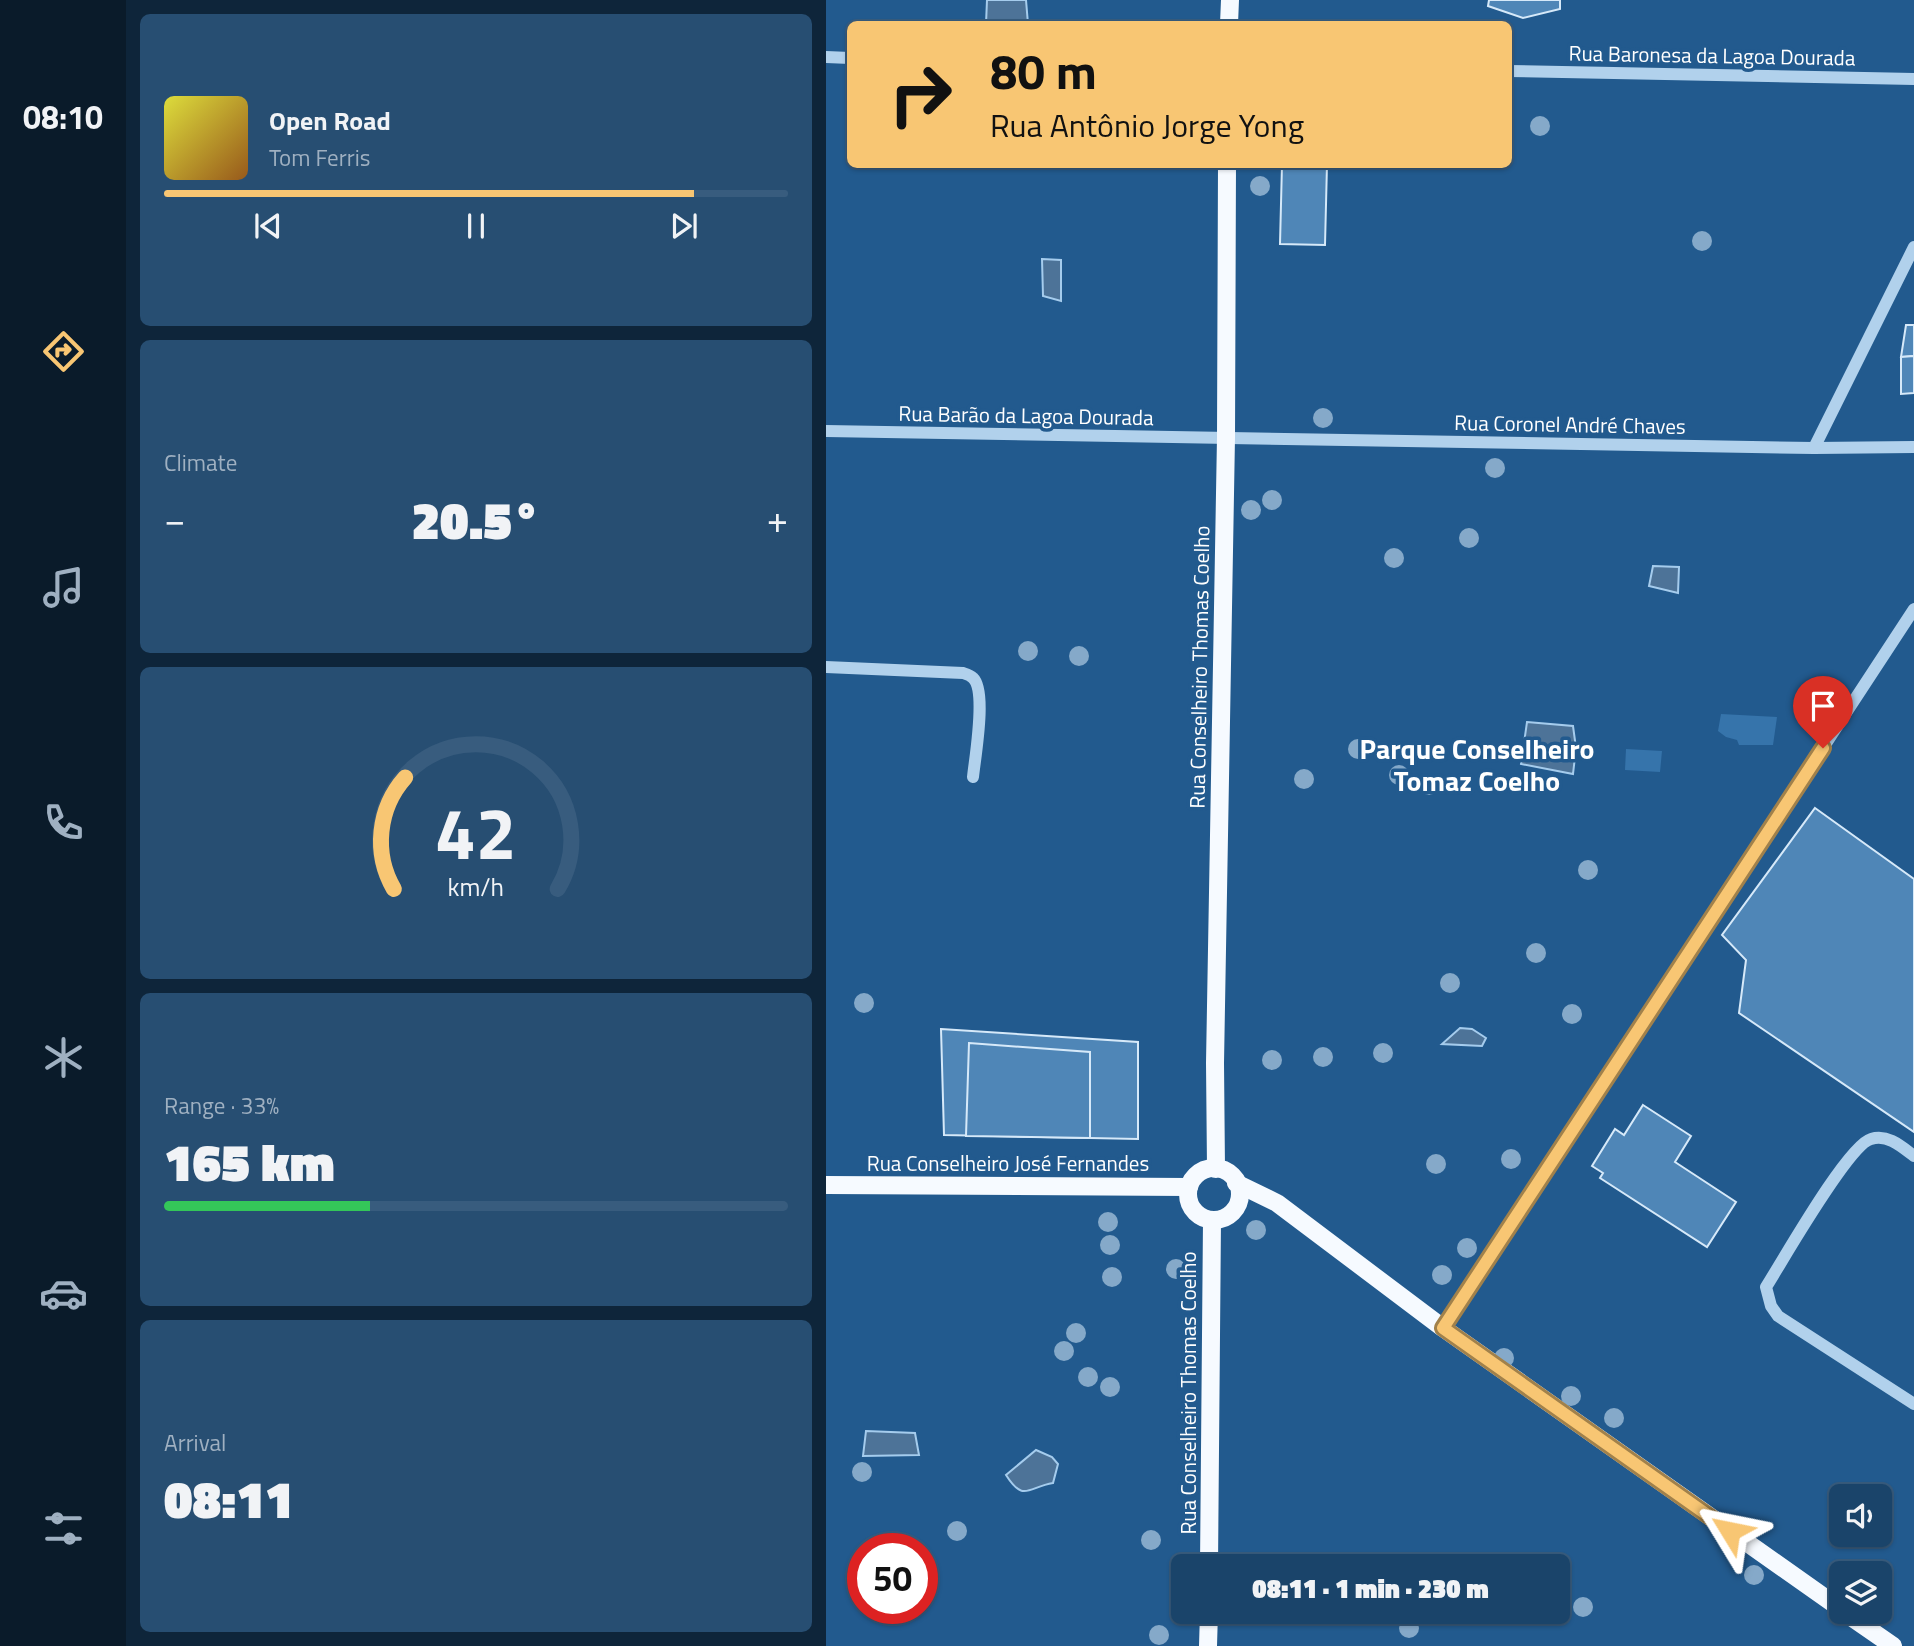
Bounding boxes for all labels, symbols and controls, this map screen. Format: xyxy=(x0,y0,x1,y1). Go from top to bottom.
text: 80 m xyxy=(990,33,1097,108)
street label: Rua Baronesa da Lagoa Dourada xyxy=(1568,37,1856,74)
icon: right xyxy=(875,49,966,140)
text: 08:10 xyxy=(23,93,103,141)
text: Open Road xyxy=(269,101,391,140)
text: Rua Antônio Jorge Yong xyxy=(990,101,1304,149)
text: Tom Ferris xyxy=(269,140,370,175)
icon: previous xyxy=(249,207,287,245)
icon: pause xyxy=(457,207,495,245)
icon: next xyxy=(665,207,703,245)
icon: directions xyxy=(39,327,88,376)
street label: Rua Barão da Lagoa Dourada xyxy=(898,397,1154,433)
street label: Rua Coronel André Chaves xyxy=(1454,406,1686,442)
text: Climate xyxy=(164,445,237,480)
text: 20.5° xyxy=(411,480,541,559)
text: − xyxy=(164,490,185,548)
text: + xyxy=(767,490,788,548)
street label: Rua Conselheiro Thomas Coelho xyxy=(1181,525,1217,809)
icon: music xyxy=(39,563,88,612)
pin xyxy=(1793,676,1853,748)
icon: arrive xyxy=(1804,687,1842,725)
district label: Parque Conselheiro Tomaz Coelho xyxy=(1360,727,1594,802)
text: 42 xyxy=(435,777,517,887)
icon: phone xyxy=(39,798,88,847)
text: km/h xyxy=(448,868,504,906)
icon: climate xyxy=(39,1033,88,1082)
text: Range · 33% xyxy=(164,1088,279,1123)
text: 165 km xyxy=(164,1122,335,1201)
street label: Rua Conselheiro José Fernandes xyxy=(867,1147,1149,1179)
street label: Rua Conselheiro Thomas Coelho xyxy=(1172,1251,1204,1535)
icon: car xyxy=(39,1269,88,1318)
text: Arrival xyxy=(164,1425,226,1460)
text: 08:11 xyxy=(164,1459,293,1538)
map controls xyxy=(1829,1484,1892,1624)
button: sound xyxy=(1829,1484,1892,1547)
position arrow xyxy=(1693,1494,1767,1568)
icon: filters xyxy=(39,1504,88,1553)
speed limit sign: 50 xyxy=(847,1533,938,1624)
button: layers xyxy=(1829,1561,1892,1624)
text: 08:11 · 1 min · 230 m xyxy=(1252,1569,1489,1608)

